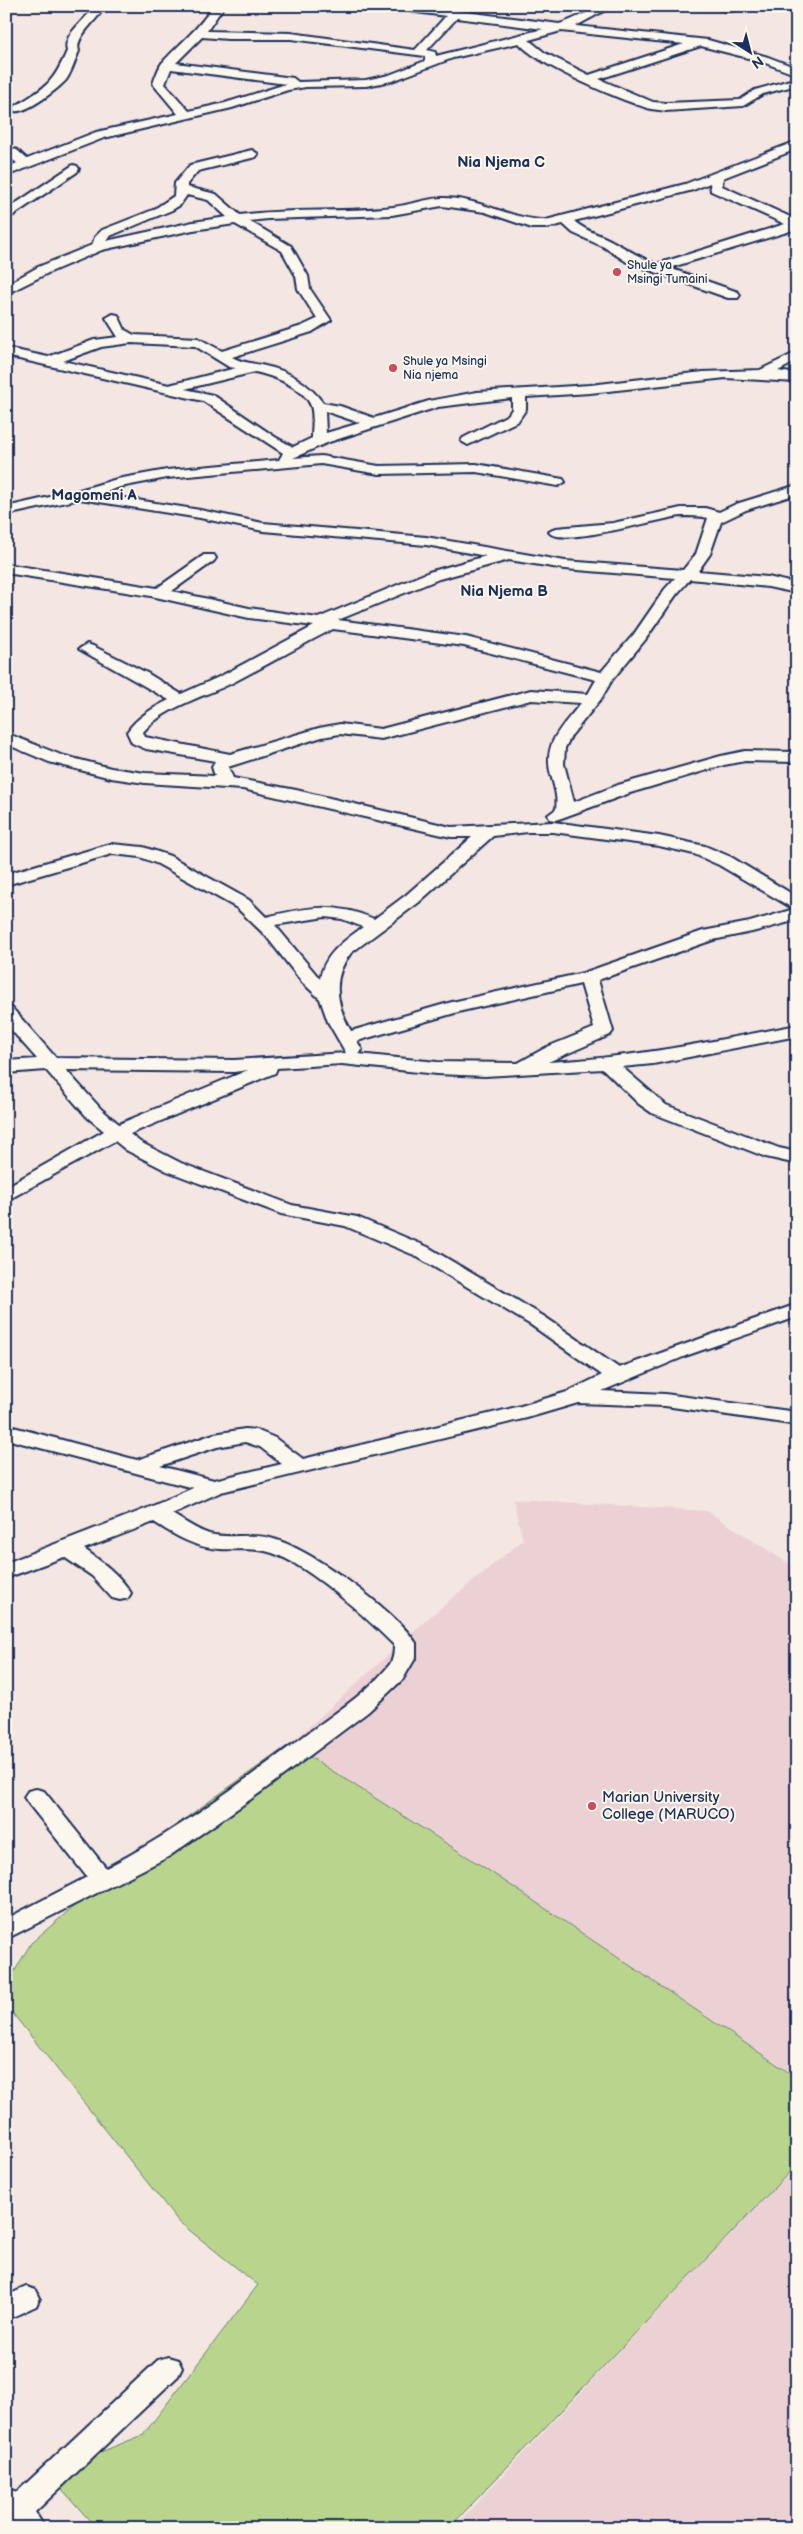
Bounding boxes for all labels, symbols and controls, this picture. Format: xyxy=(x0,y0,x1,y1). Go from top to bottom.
north arrow xyxy=(726,28,776,78)
text: N xyxy=(748,52,767,72)
district label: Nia Njema C xyxy=(457,153,545,172)
place label: Shule ya Msingi Tumaini xyxy=(627,258,708,287)
marker: Shule ya Msingi Tumaini xyxy=(611,266,623,278)
place label: Shule ya Msingi Nia njema xyxy=(403,354,487,383)
marker: Shule ya Msingi Nia njema xyxy=(387,362,399,374)
district label: Magomeni A xyxy=(51,486,137,505)
district label: Nia Njema B xyxy=(460,582,548,601)
place label: Marian University College (MARUCO) xyxy=(602,1788,735,1824)
marker: Marian University College (MARUCO) xyxy=(586,1800,598,1812)

